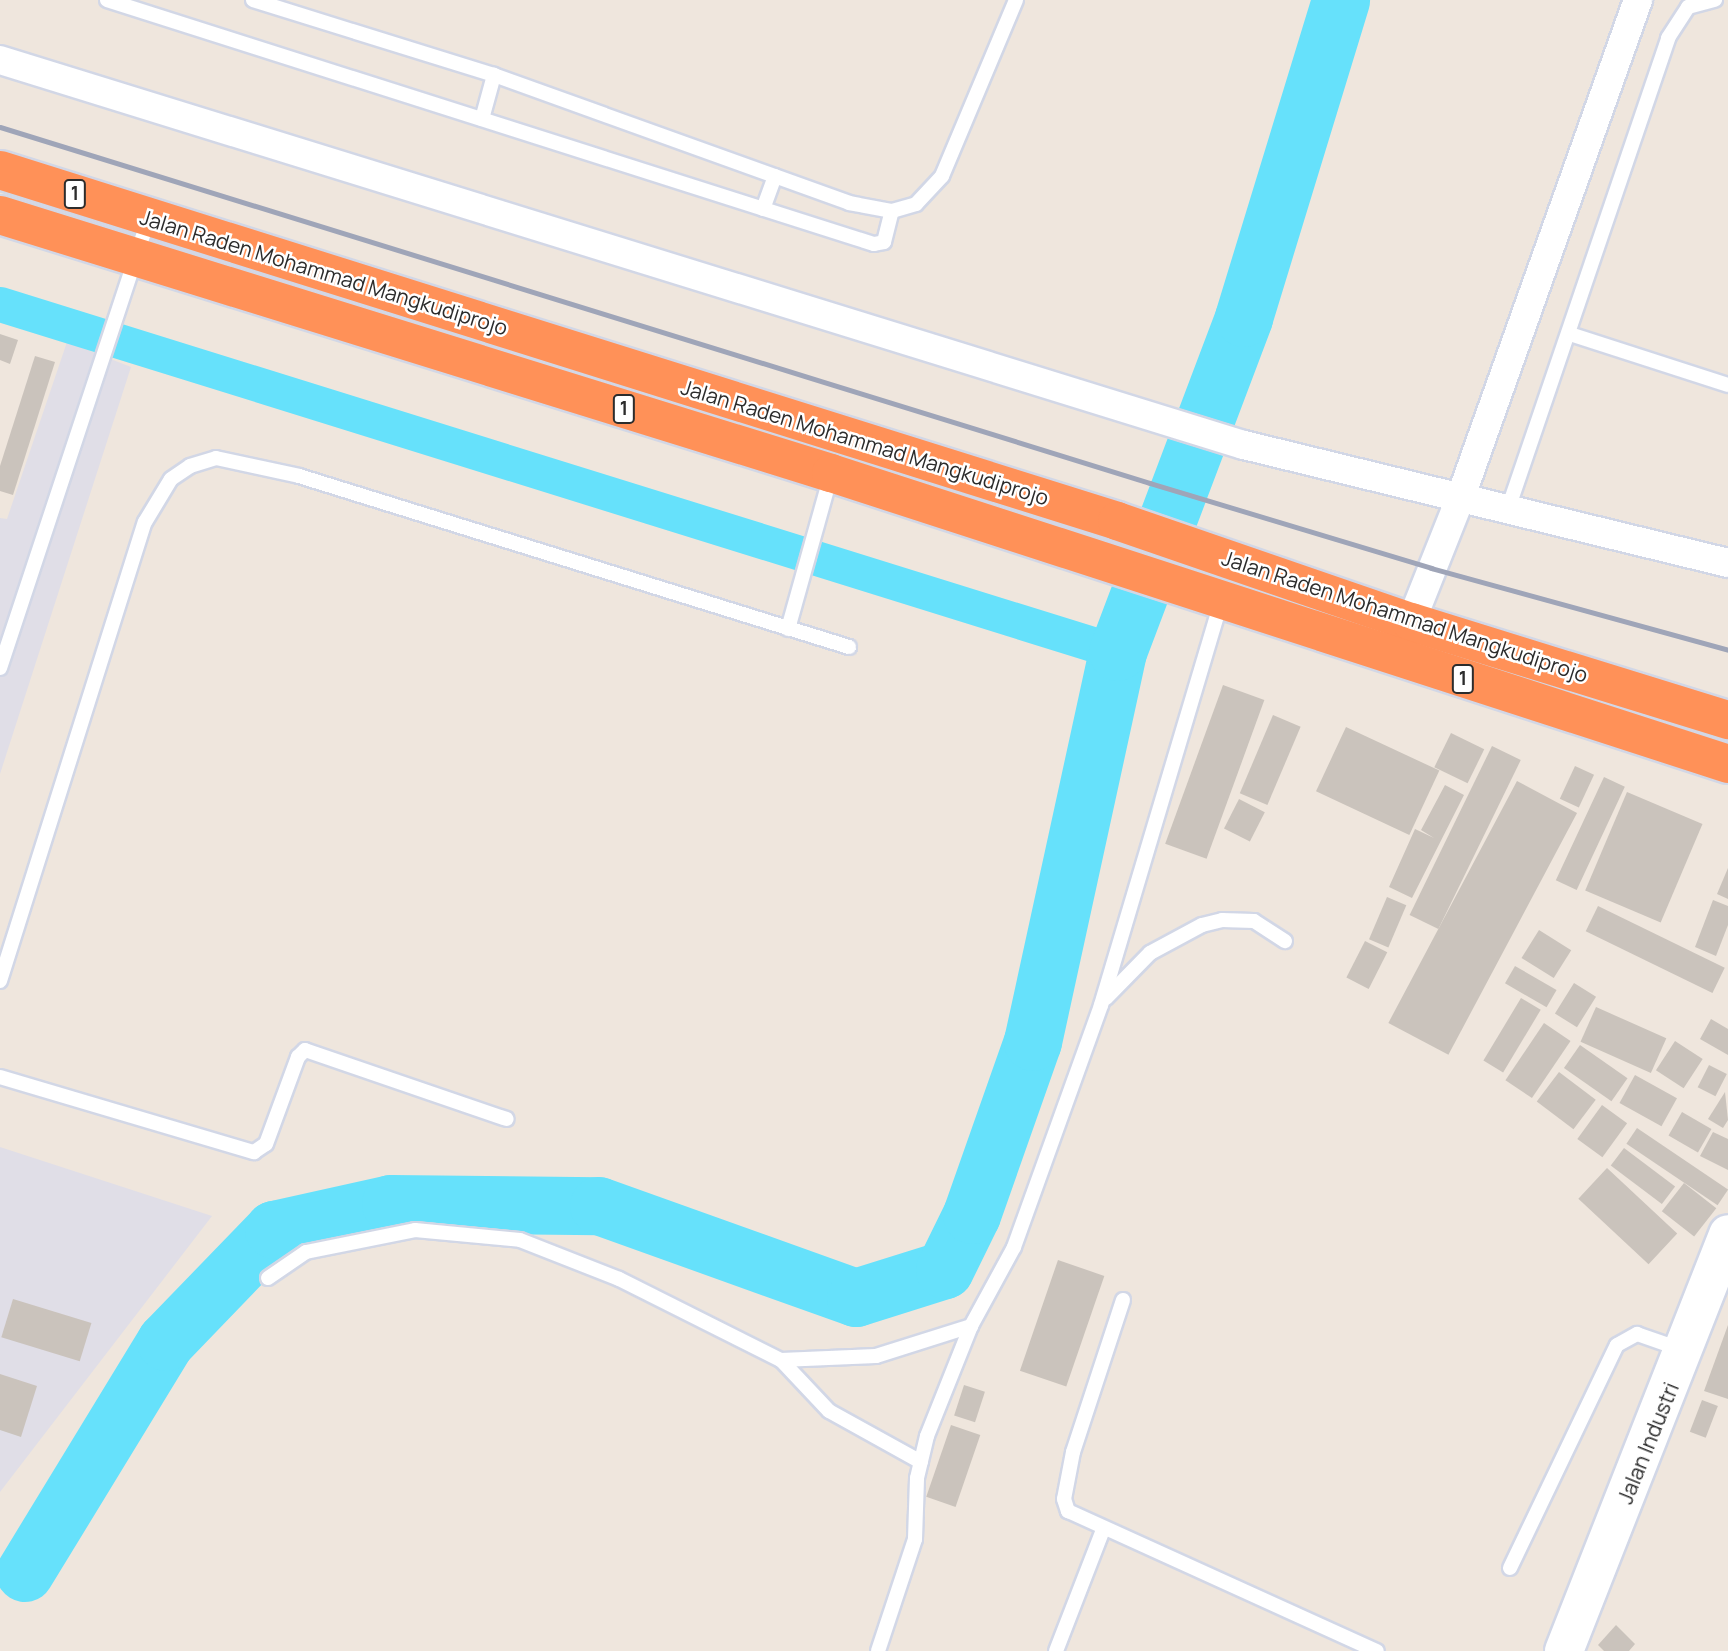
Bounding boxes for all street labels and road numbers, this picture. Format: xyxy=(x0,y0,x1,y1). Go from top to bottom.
road number: 1 xyxy=(63,178,87,210)
street label: Jalan Raden Mohammad Mangkudiprojo xyxy=(137,204,511,340)
street label: Jalan Raden Mohammad Mangkudiprojo xyxy=(678,374,1052,510)
road number: 1 xyxy=(612,394,636,424)
street label: Jalan Raden Mohammad Mangkudiprojo xyxy=(1219,545,1591,687)
road number: 1 xyxy=(1451,664,1475,694)
street label: Jalan Industri xyxy=(1612,1379,1684,1507)

